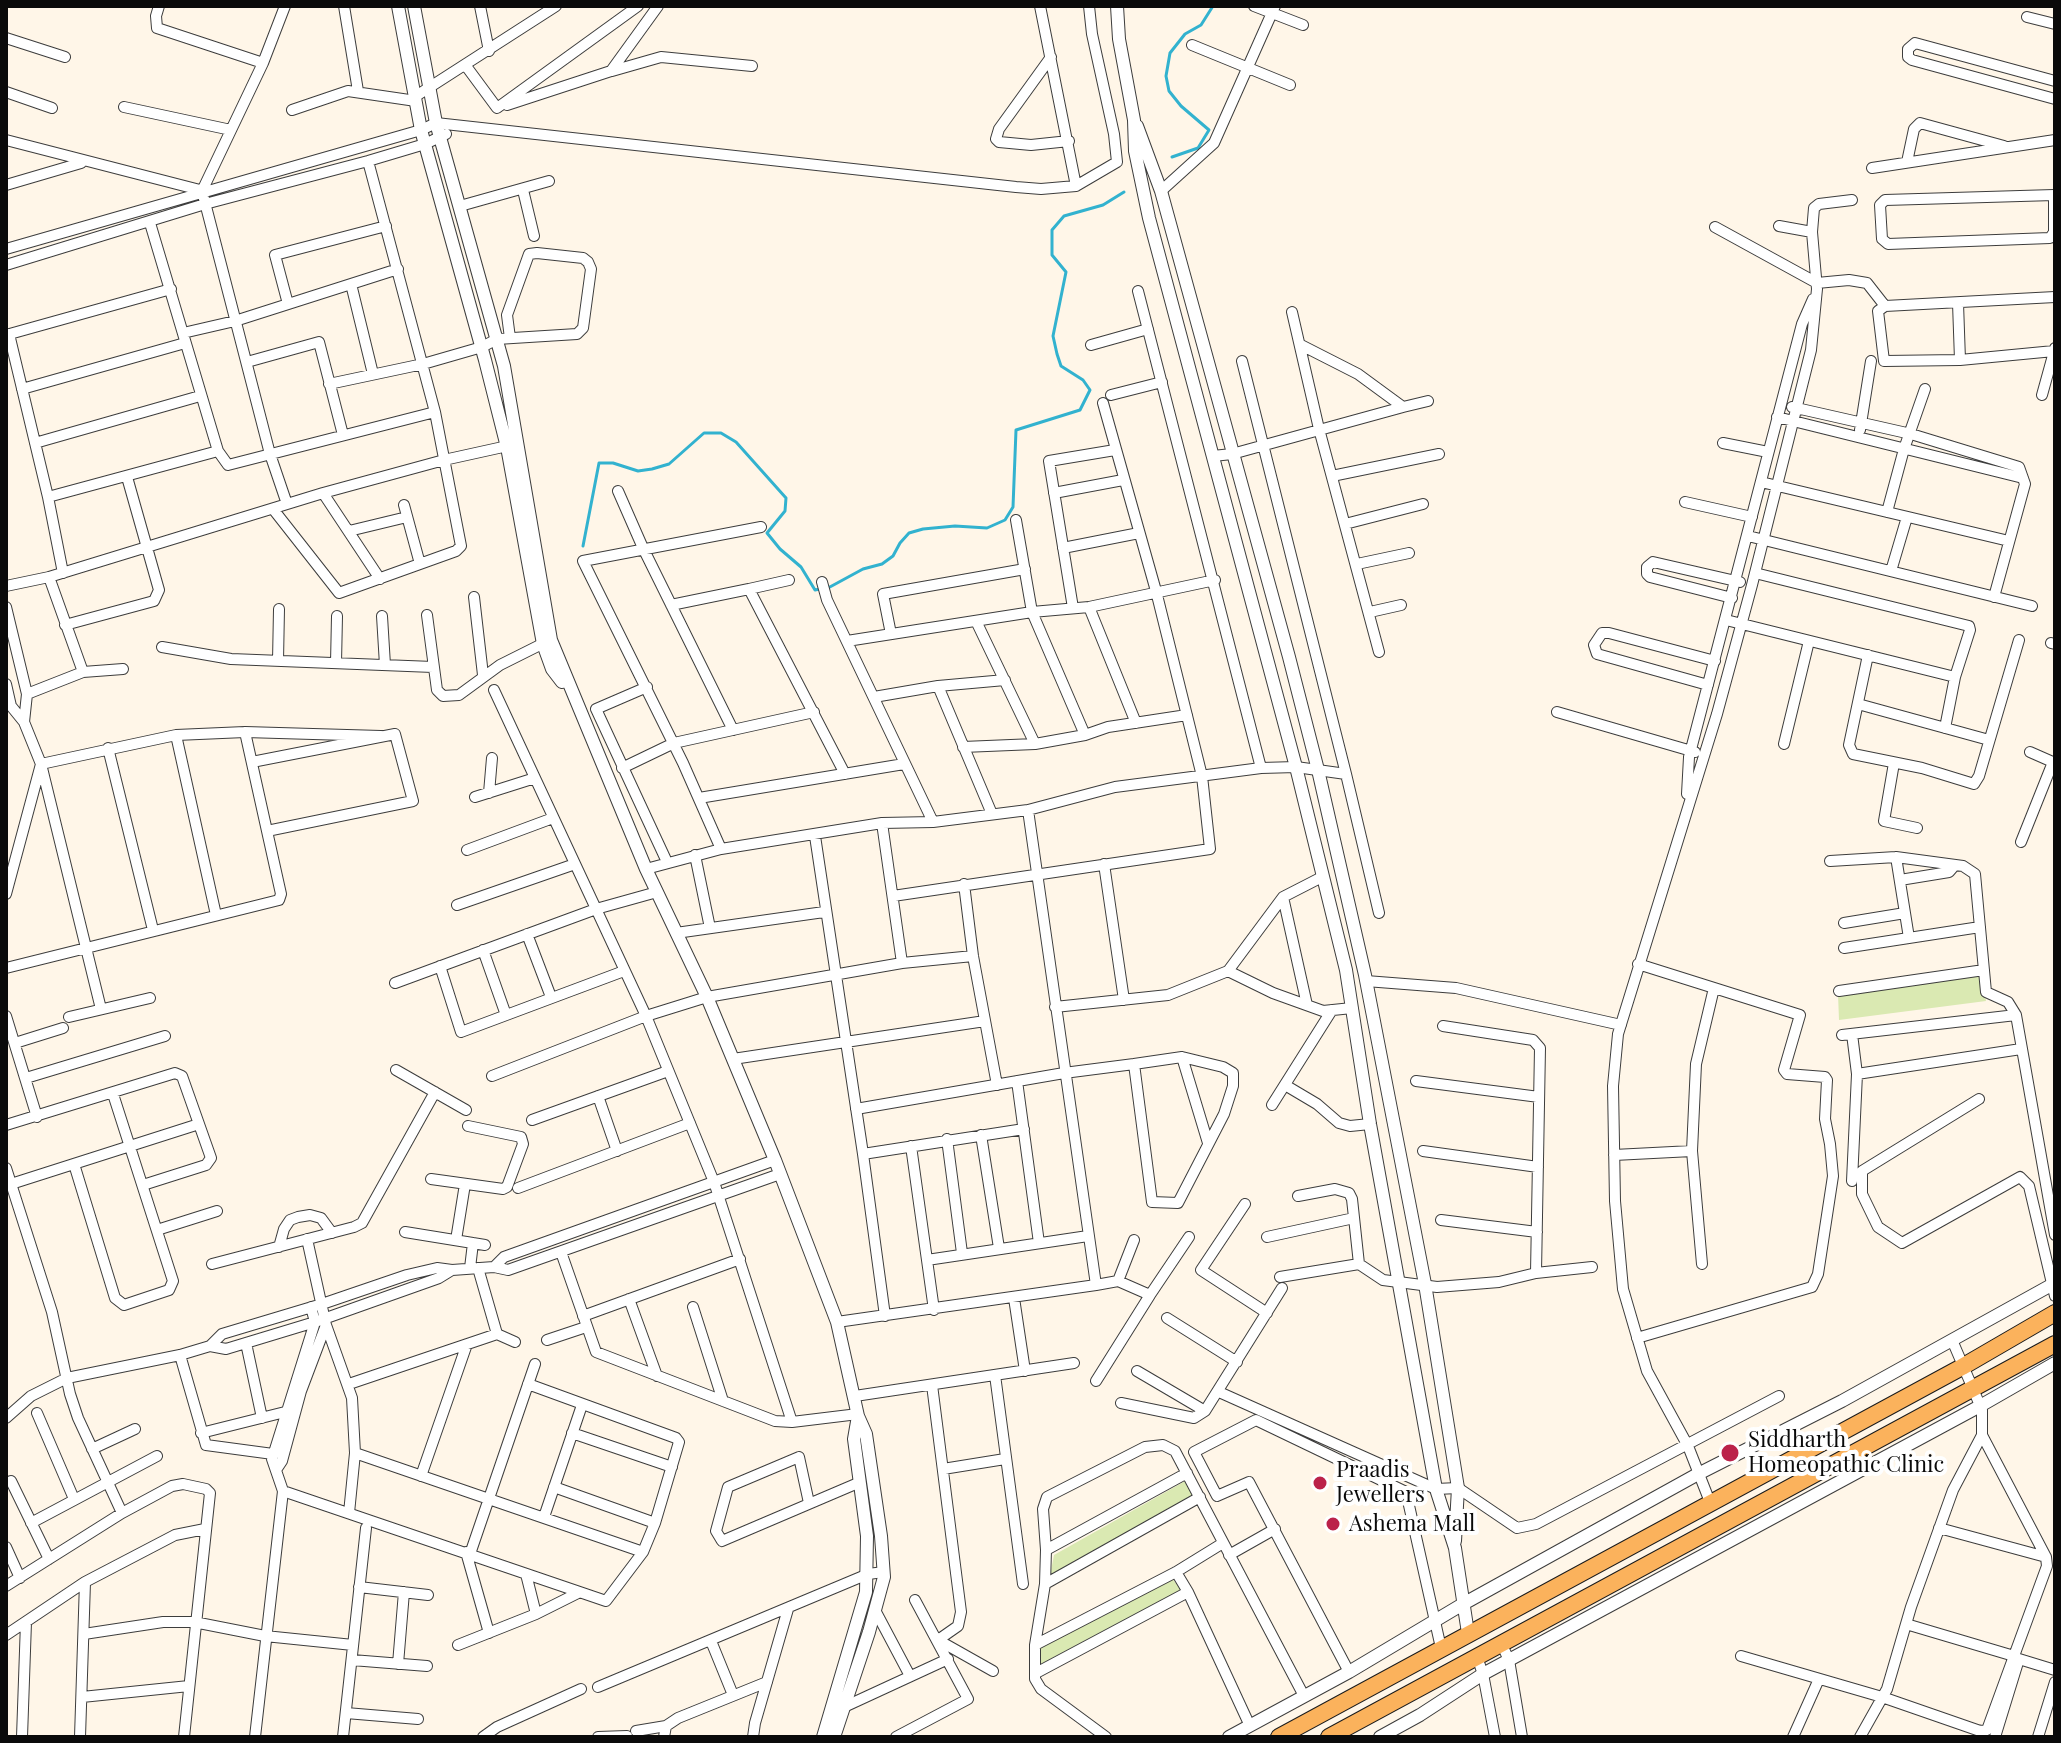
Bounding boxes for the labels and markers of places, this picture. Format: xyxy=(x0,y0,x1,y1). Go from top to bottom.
place label: Siddharth Homeopathic Clinic xyxy=(1748,1427,1944,1478)
marker: Siddharth Homeopathic Clinic xyxy=(1719,1442,1741,1464)
place label: Praadis Jewellers xyxy=(1336,1457,1425,1508)
marker: Praadis Jewellers xyxy=(1311,1474,1329,1492)
place label: Ashema Mall xyxy=(1349,1511,1475,1537)
marker: Ashema Mall xyxy=(1324,1515,1342,1533)

